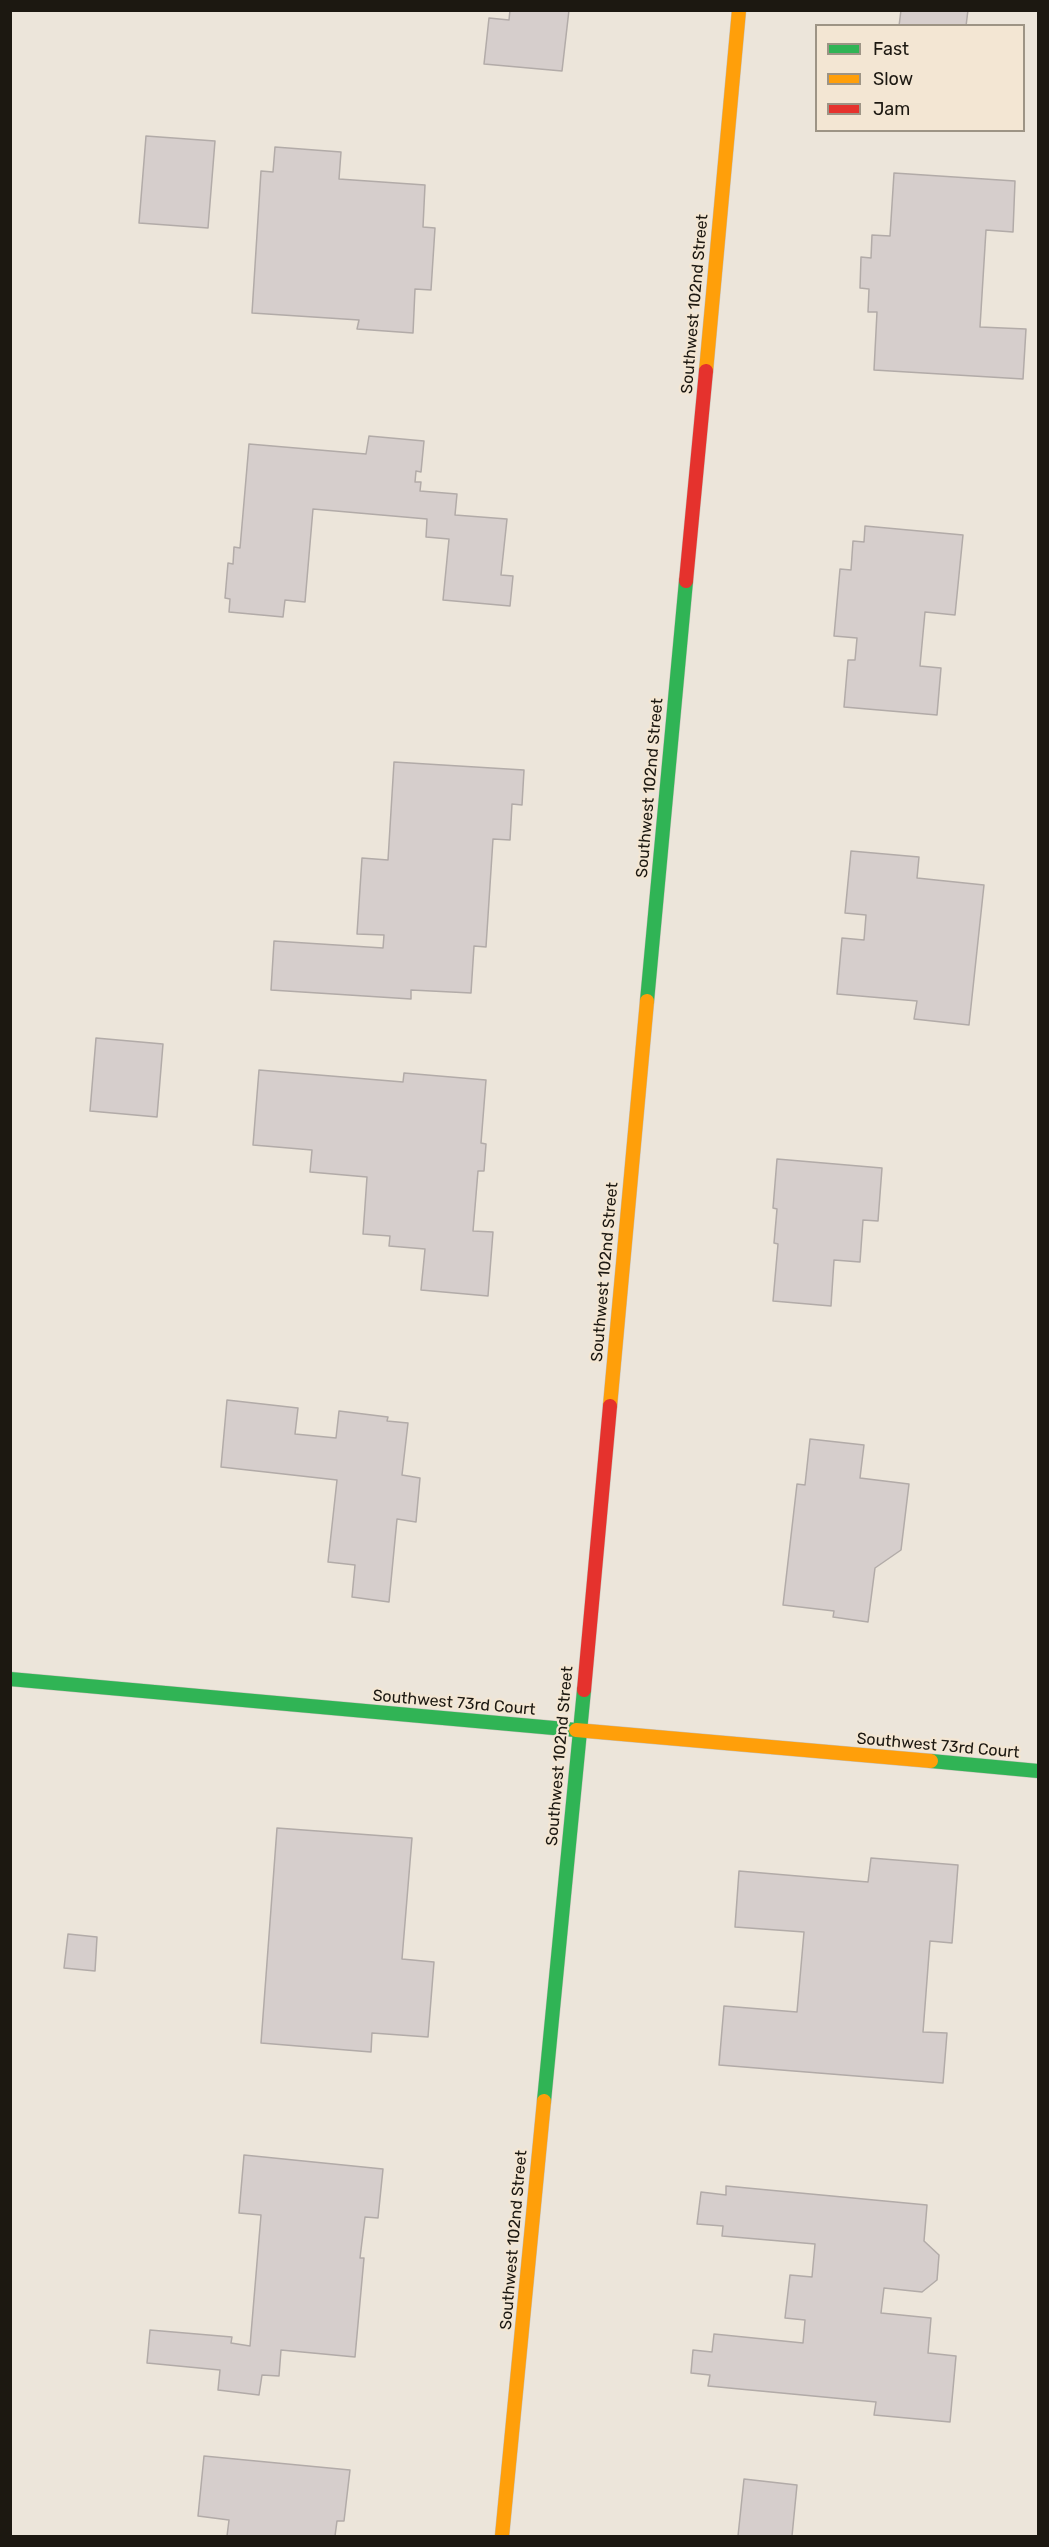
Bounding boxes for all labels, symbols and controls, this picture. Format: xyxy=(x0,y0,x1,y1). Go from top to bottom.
legend xyxy=(815,24,1025,132)
text: Fast xyxy=(873,38,909,60)
text: Slow xyxy=(873,68,913,90)
text: Jam xyxy=(873,98,910,120)
street label: Southwest 102nd Street xyxy=(678,213,712,395)
street label: Southwest 102nd Street xyxy=(633,697,667,879)
street label: Southwest 102nd Street xyxy=(588,1181,622,1363)
street label: Southwest 102nd Street xyxy=(543,1665,577,1847)
street label: Southwest 73rd Court xyxy=(372,1686,536,1720)
street label: Southwest 73rd Court xyxy=(856,1729,1020,1763)
street label: Southwest 102nd Street xyxy=(497,2149,531,2331)

